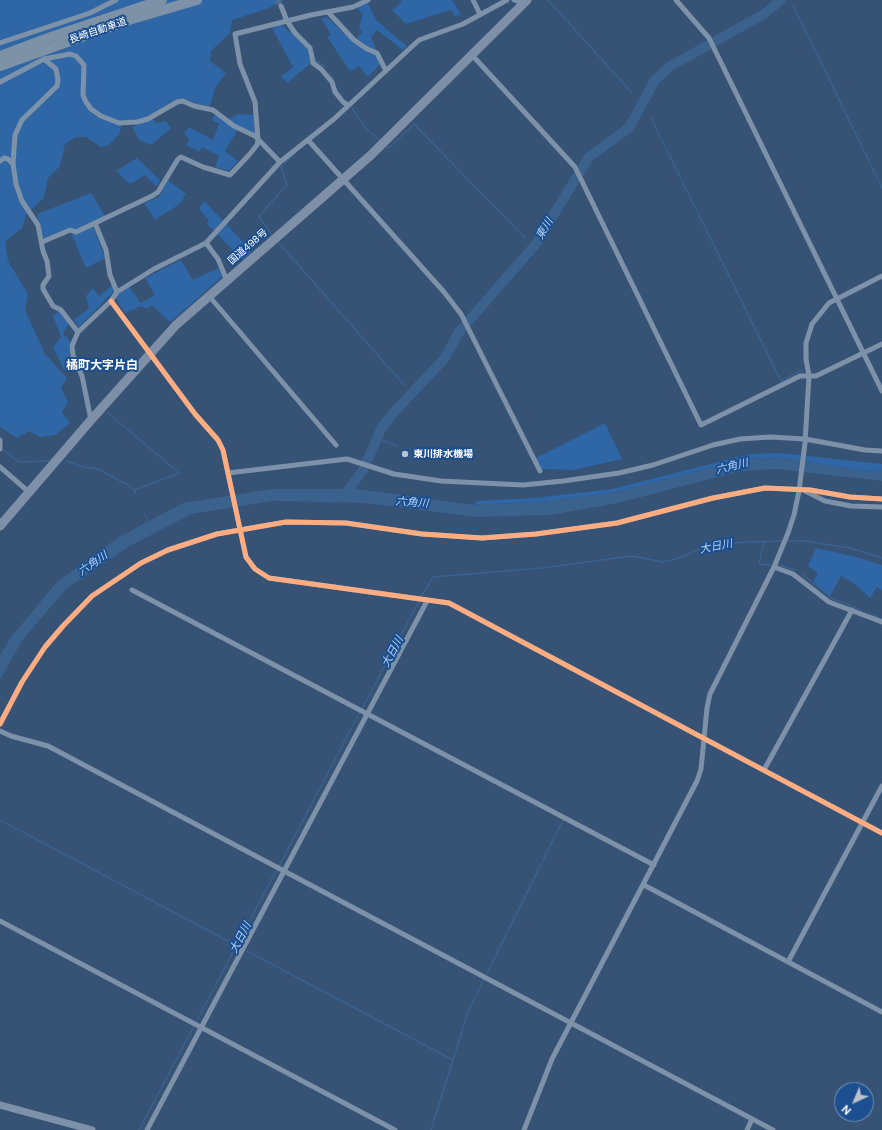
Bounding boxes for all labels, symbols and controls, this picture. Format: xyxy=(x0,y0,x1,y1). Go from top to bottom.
street label: 長崎自動車道 xyxy=(68,16,128,46)
water label: 東川 xyxy=(534,216,556,242)
street label: 国道498号 xyxy=(226,227,270,267)
district label: 橘町大字片白 xyxy=(66,359,138,373)
place label: 東川排水機場 xyxy=(413,448,473,460)
marker: 東川排水機場 xyxy=(400,449,410,459)
water label: 六角川 xyxy=(714,457,750,477)
water label: 六角川 xyxy=(395,495,429,511)
water label: 大日川 xyxy=(699,537,733,557)
water label: 六角川 xyxy=(76,549,110,579)
water label: 大日川 xyxy=(379,634,407,670)
water label: 大日川 xyxy=(227,920,255,956)
north arrow xyxy=(834,1082,874,1122)
text: N xyxy=(839,1102,854,1118)

